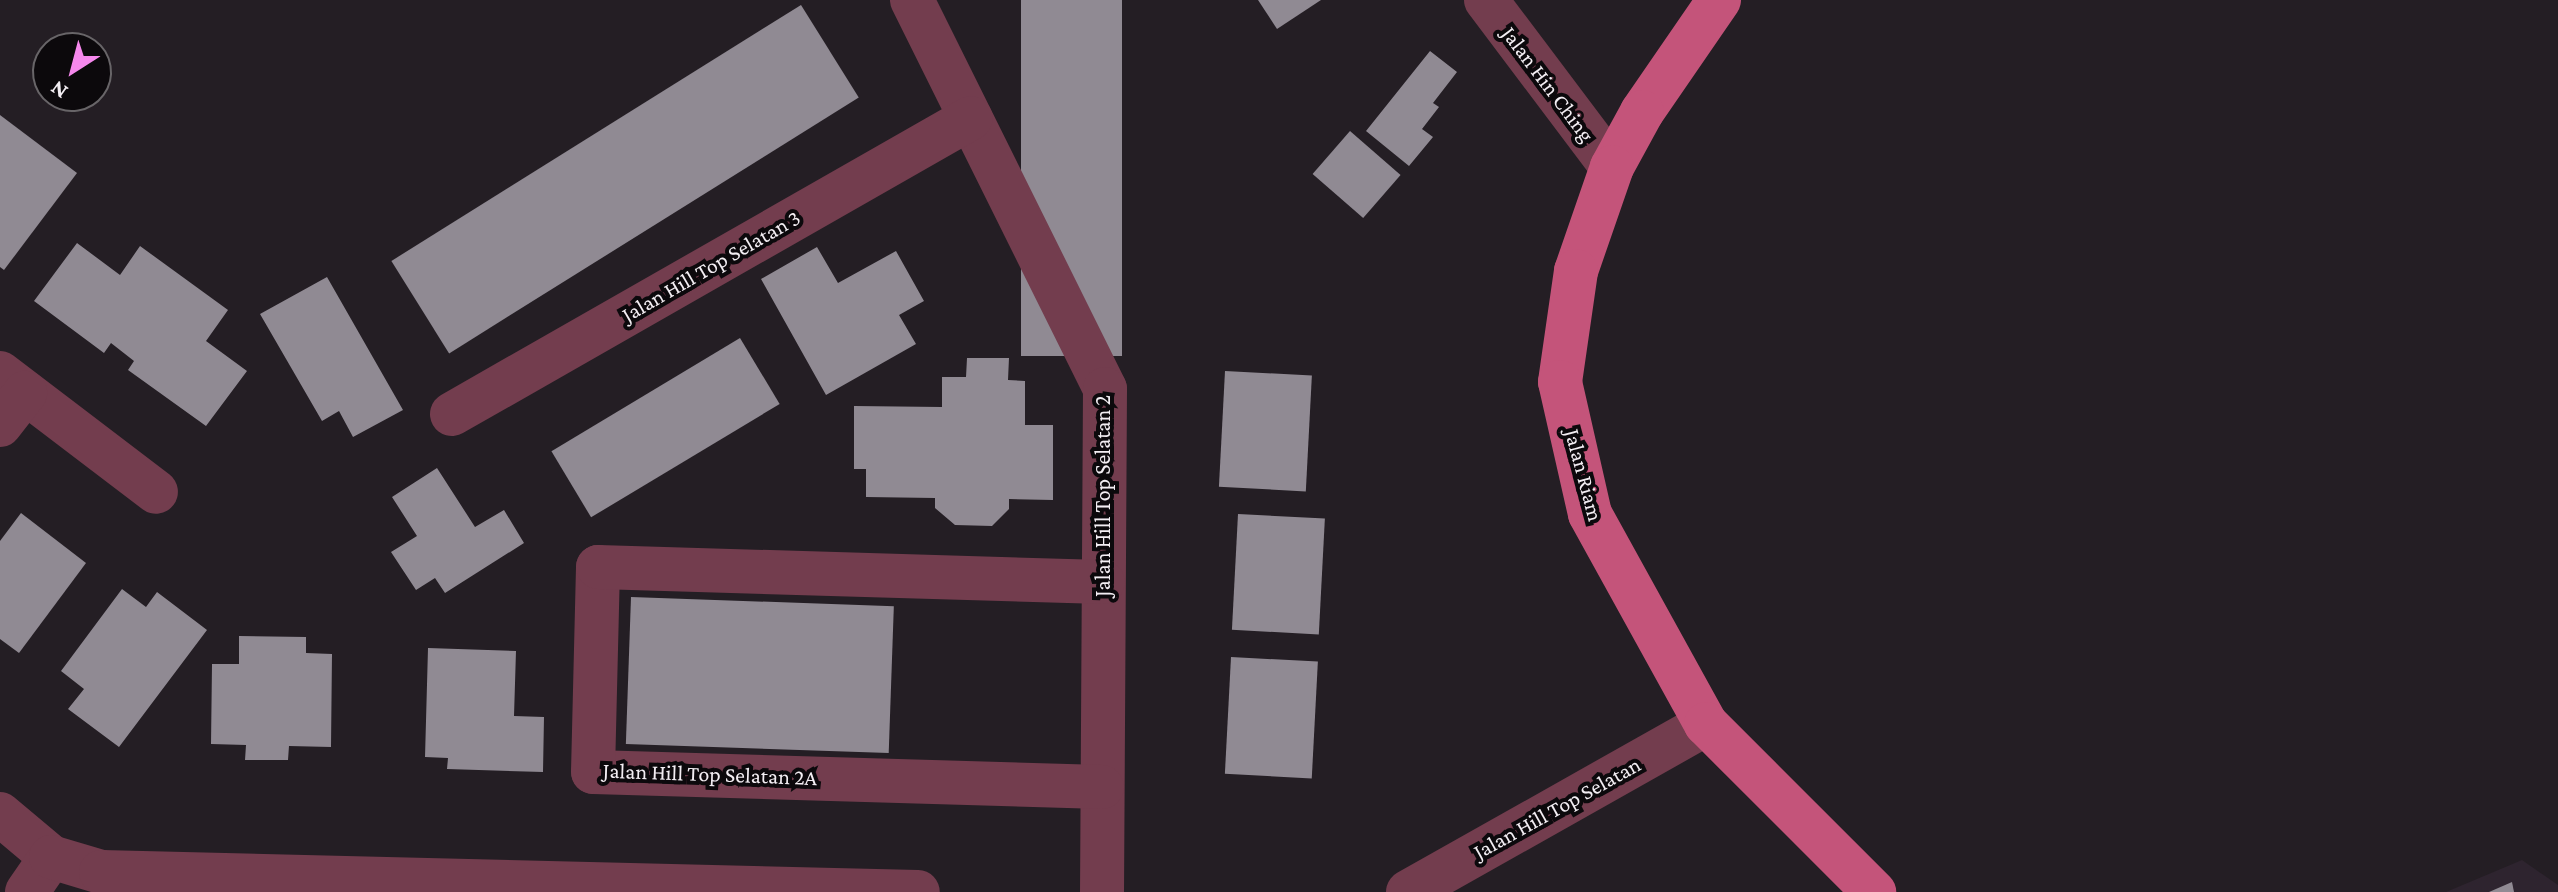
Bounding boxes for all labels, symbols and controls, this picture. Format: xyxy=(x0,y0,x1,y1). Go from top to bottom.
street label: Jalan Hin Ching xyxy=(1496,21,1600,147)
north arrow xyxy=(32,32,112,112)
text: N xyxy=(45,76,72,105)
street label: Jalan Hill Top Selatan 3 xyxy=(617,204,805,328)
street label: Jalan Hill Top Selatan 2 xyxy=(1090,395,1116,597)
street label: Jalan Riam xyxy=(1559,426,1609,524)
street label: Jalan Hill Top Selatan xyxy=(1469,751,1645,865)
street label: Jalan Hill Top Selatan 2A xyxy=(602,757,818,791)

